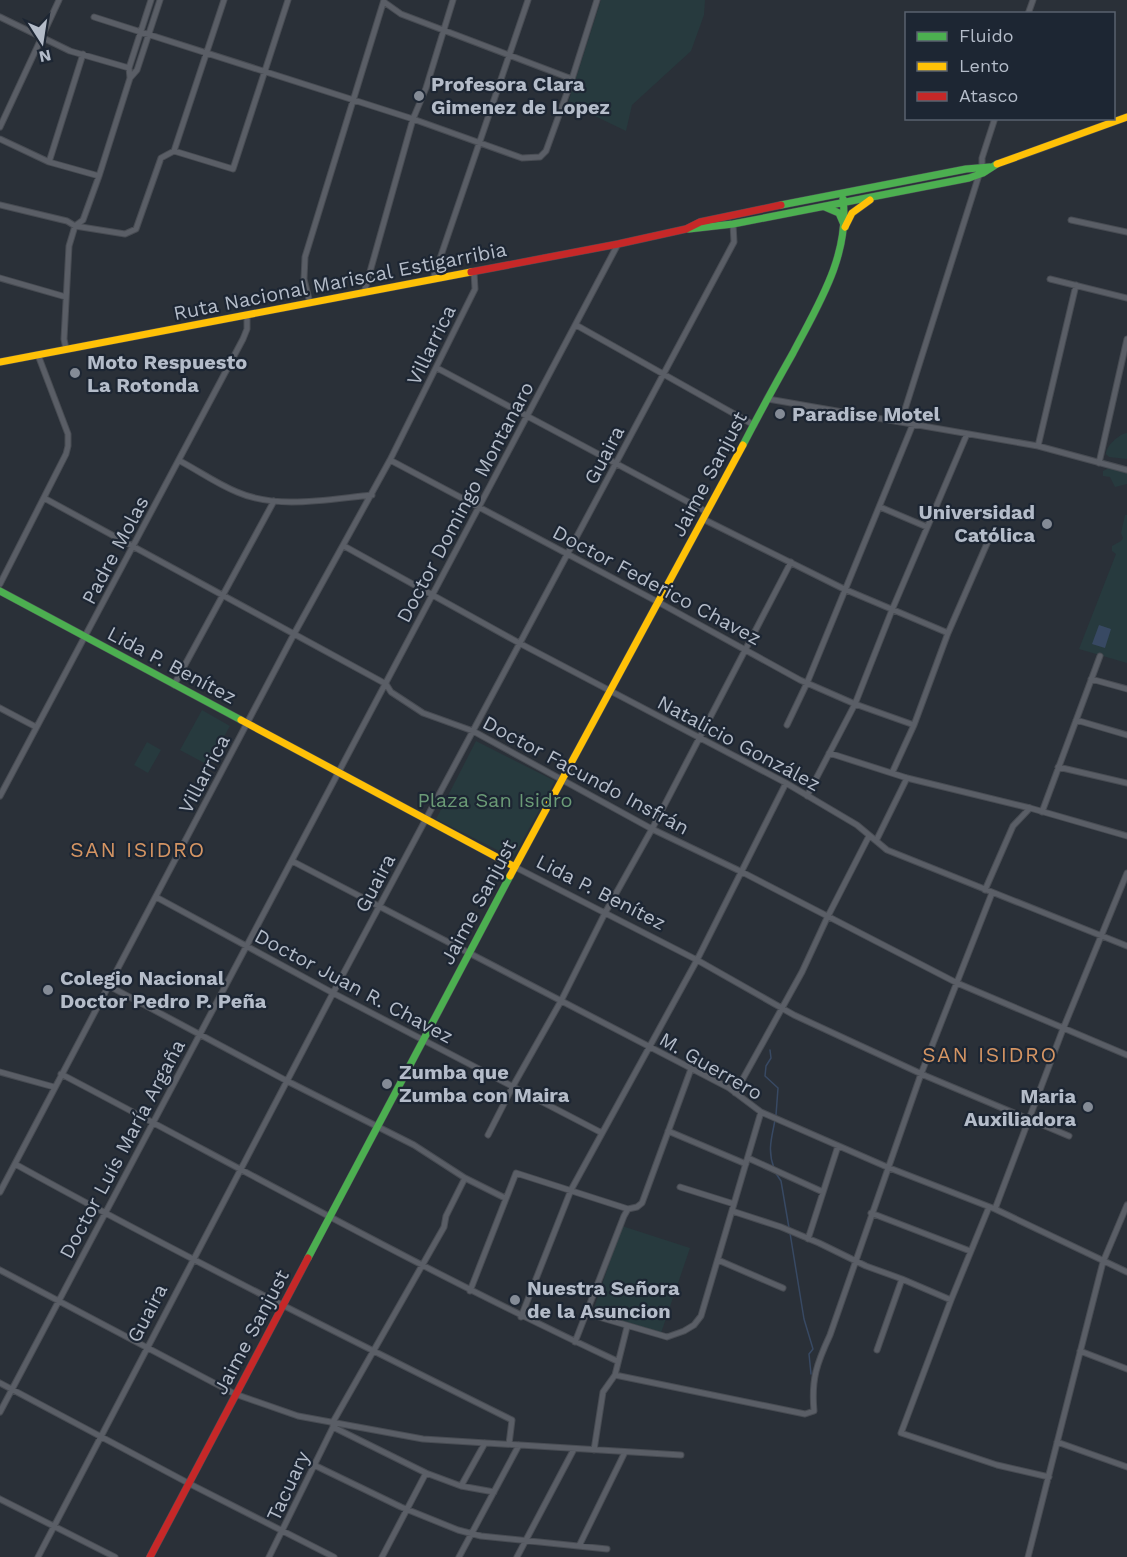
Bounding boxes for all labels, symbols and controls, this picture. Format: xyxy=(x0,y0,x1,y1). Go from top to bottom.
north arrow xyxy=(12,12,72,72)
legend xyxy=(905,12,1115,120)
text: Fluido xyxy=(959,25,1013,46)
text: N xyxy=(37,46,53,67)
text: Lento xyxy=(959,55,1009,76)
place label: Profesora Clara Gimenez de Lopez xyxy=(431,72,610,119)
text: Atasco xyxy=(959,85,1018,106)
marker: Profesora Clara Gimenez de Lopez xyxy=(412,89,426,103)
street label: Ruta Nacional Mariscal Estigarribia xyxy=(171,237,509,325)
street label: Villarrica xyxy=(401,301,461,389)
place label: Moto Respuesto La Rotonda xyxy=(87,350,247,397)
marker: Moto Respuesto La Rotonda xyxy=(68,366,82,380)
street label: Doctor Domingo Montanaro xyxy=(391,377,539,627)
place label: Paradise Motel xyxy=(792,402,941,426)
street label: Jaime Sanjust xyxy=(666,407,752,541)
marker: Paradise Motel xyxy=(773,407,787,421)
street label: Guaira xyxy=(579,422,629,488)
street label: Padre Molas xyxy=(76,492,154,608)
place label: Universidad Católica xyxy=(919,500,1035,547)
marker: Universidad Católica xyxy=(1040,517,1054,531)
street label: Doctor Federico Chavez xyxy=(549,520,765,650)
street label: Lida P. Benítez xyxy=(104,621,240,709)
street label: Natalicio González xyxy=(653,690,825,796)
street label: Doctor Facundo Insfrán xyxy=(479,710,693,840)
street label: Villarrica xyxy=(173,730,235,818)
park label: Plaza San Isidro xyxy=(417,788,573,812)
street label: Jaime Sanjust xyxy=(435,835,521,969)
district label: SAN ISIDRO xyxy=(70,837,206,862)
street label: Lida P. Benítez xyxy=(532,849,670,935)
street label: Guaira xyxy=(350,850,400,916)
street label: Doctor Juan R. Chavez xyxy=(251,923,457,1049)
place label: Colegio Nacional Doctor Pedro P. Peña xyxy=(60,966,267,1013)
marker: Colegio Nacional Doctor Pedro P. Peña xyxy=(41,983,55,997)
street label: M. Guerrero xyxy=(655,1027,767,1105)
street label: Doctor Luís María Argaña xyxy=(54,1035,190,1263)
district label: SAN ISIDRO xyxy=(922,1042,1058,1067)
place label: Zumba que Zumba con Maira xyxy=(399,1060,570,1107)
marker: Zumba que Zumba con Maira xyxy=(380,1077,394,1091)
place label: Maria Auxiliadora xyxy=(964,1084,1076,1131)
marker: Maria Auxiliadora xyxy=(1081,1100,1095,1114)
street label: Jaime Sanjust xyxy=(208,1265,294,1399)
place label: Nuestra Señora de la Asuncion xyxy=(527,1276,680,1323)
street label: Guaira xyxy=(122,1280,172,1346)
marker: Nuestra Señora de la Asuncion xyxy=(508,1293,522,1307)
street label: Tacuary xyxy=(261,1446,315,1525)

